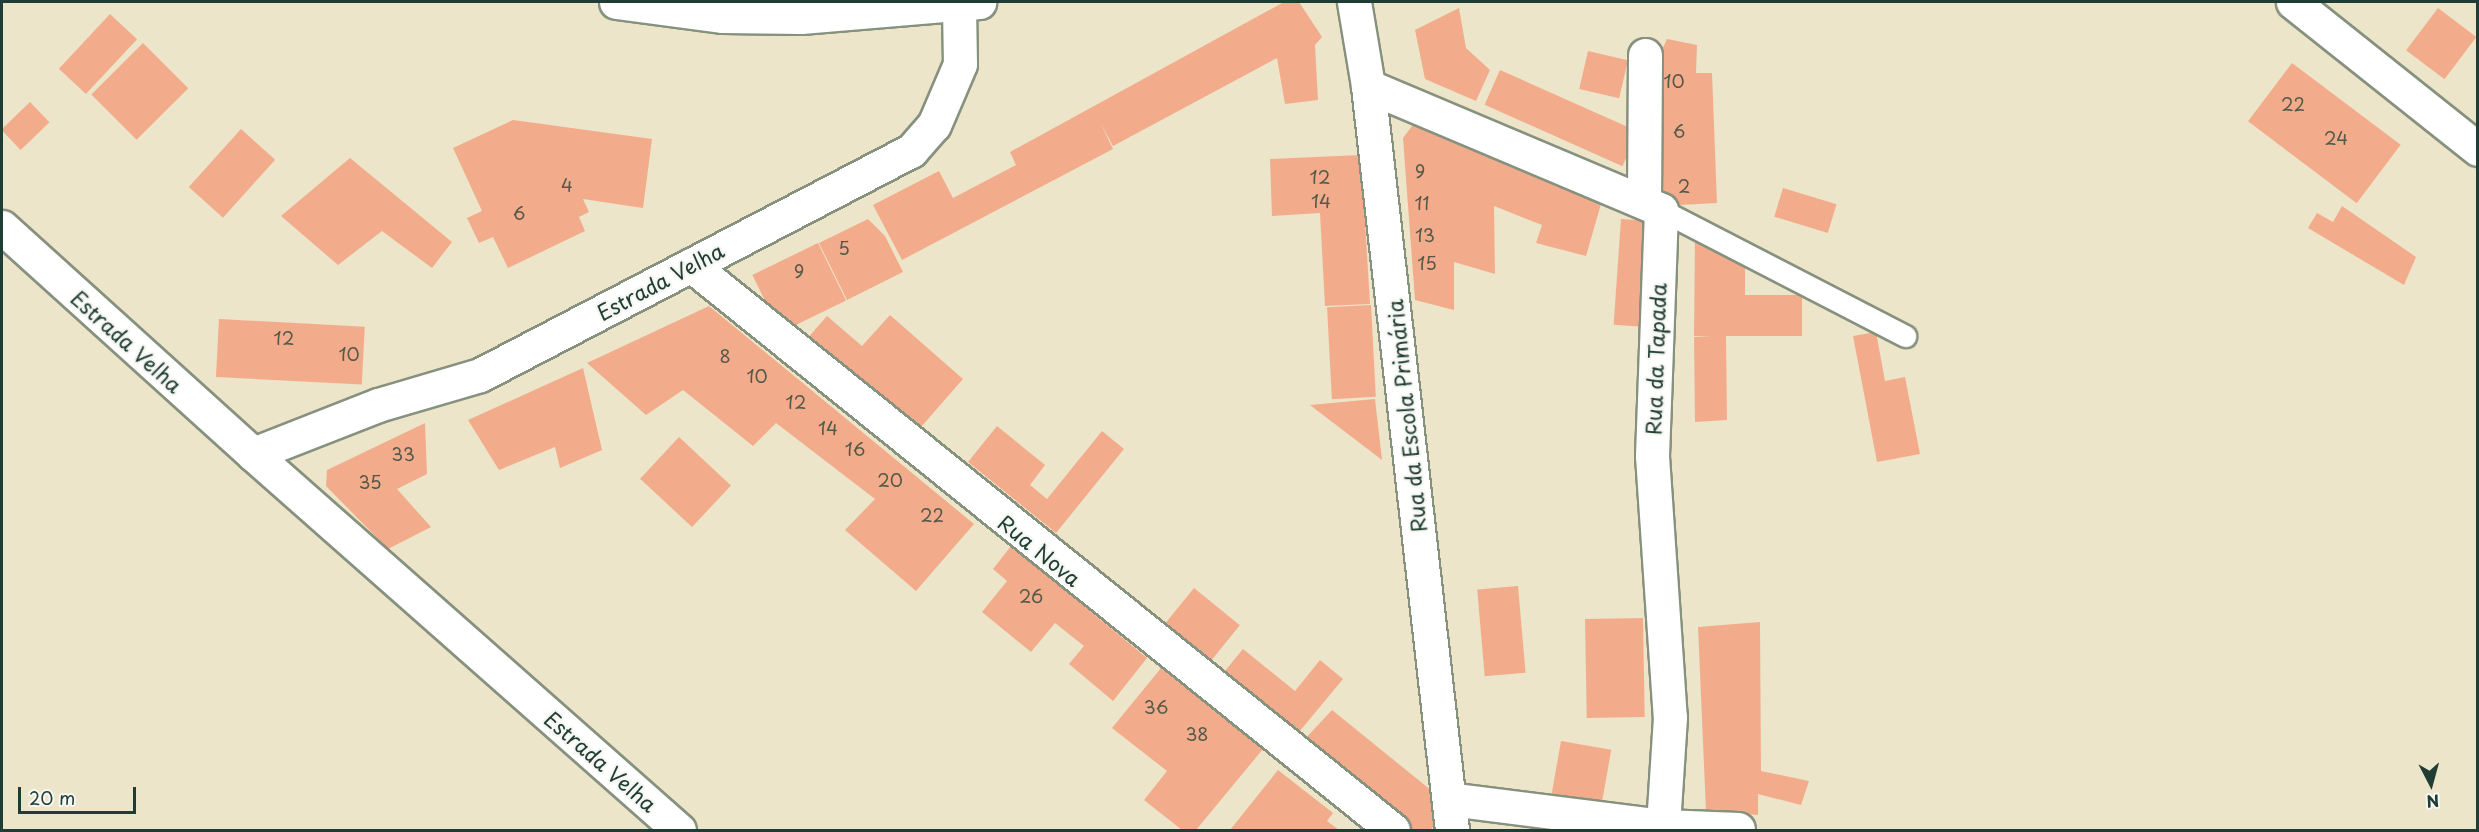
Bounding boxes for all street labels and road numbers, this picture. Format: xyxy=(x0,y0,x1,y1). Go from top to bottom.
street label: Estrada Velha xyxy=(592,237,728,325)
street label: Rua da Tapada xyxy=(1640,282,1670,436)
street label: Estrada Velha xyxy=(66,284,188,398)
street label: Rua da Escola Primária xyxy=(1381,297,1431,535)
street label: Rua Nova xyxy=(993,509,1087,591)
street label: Estrada Velha xyxy=(540,705,662,817)

